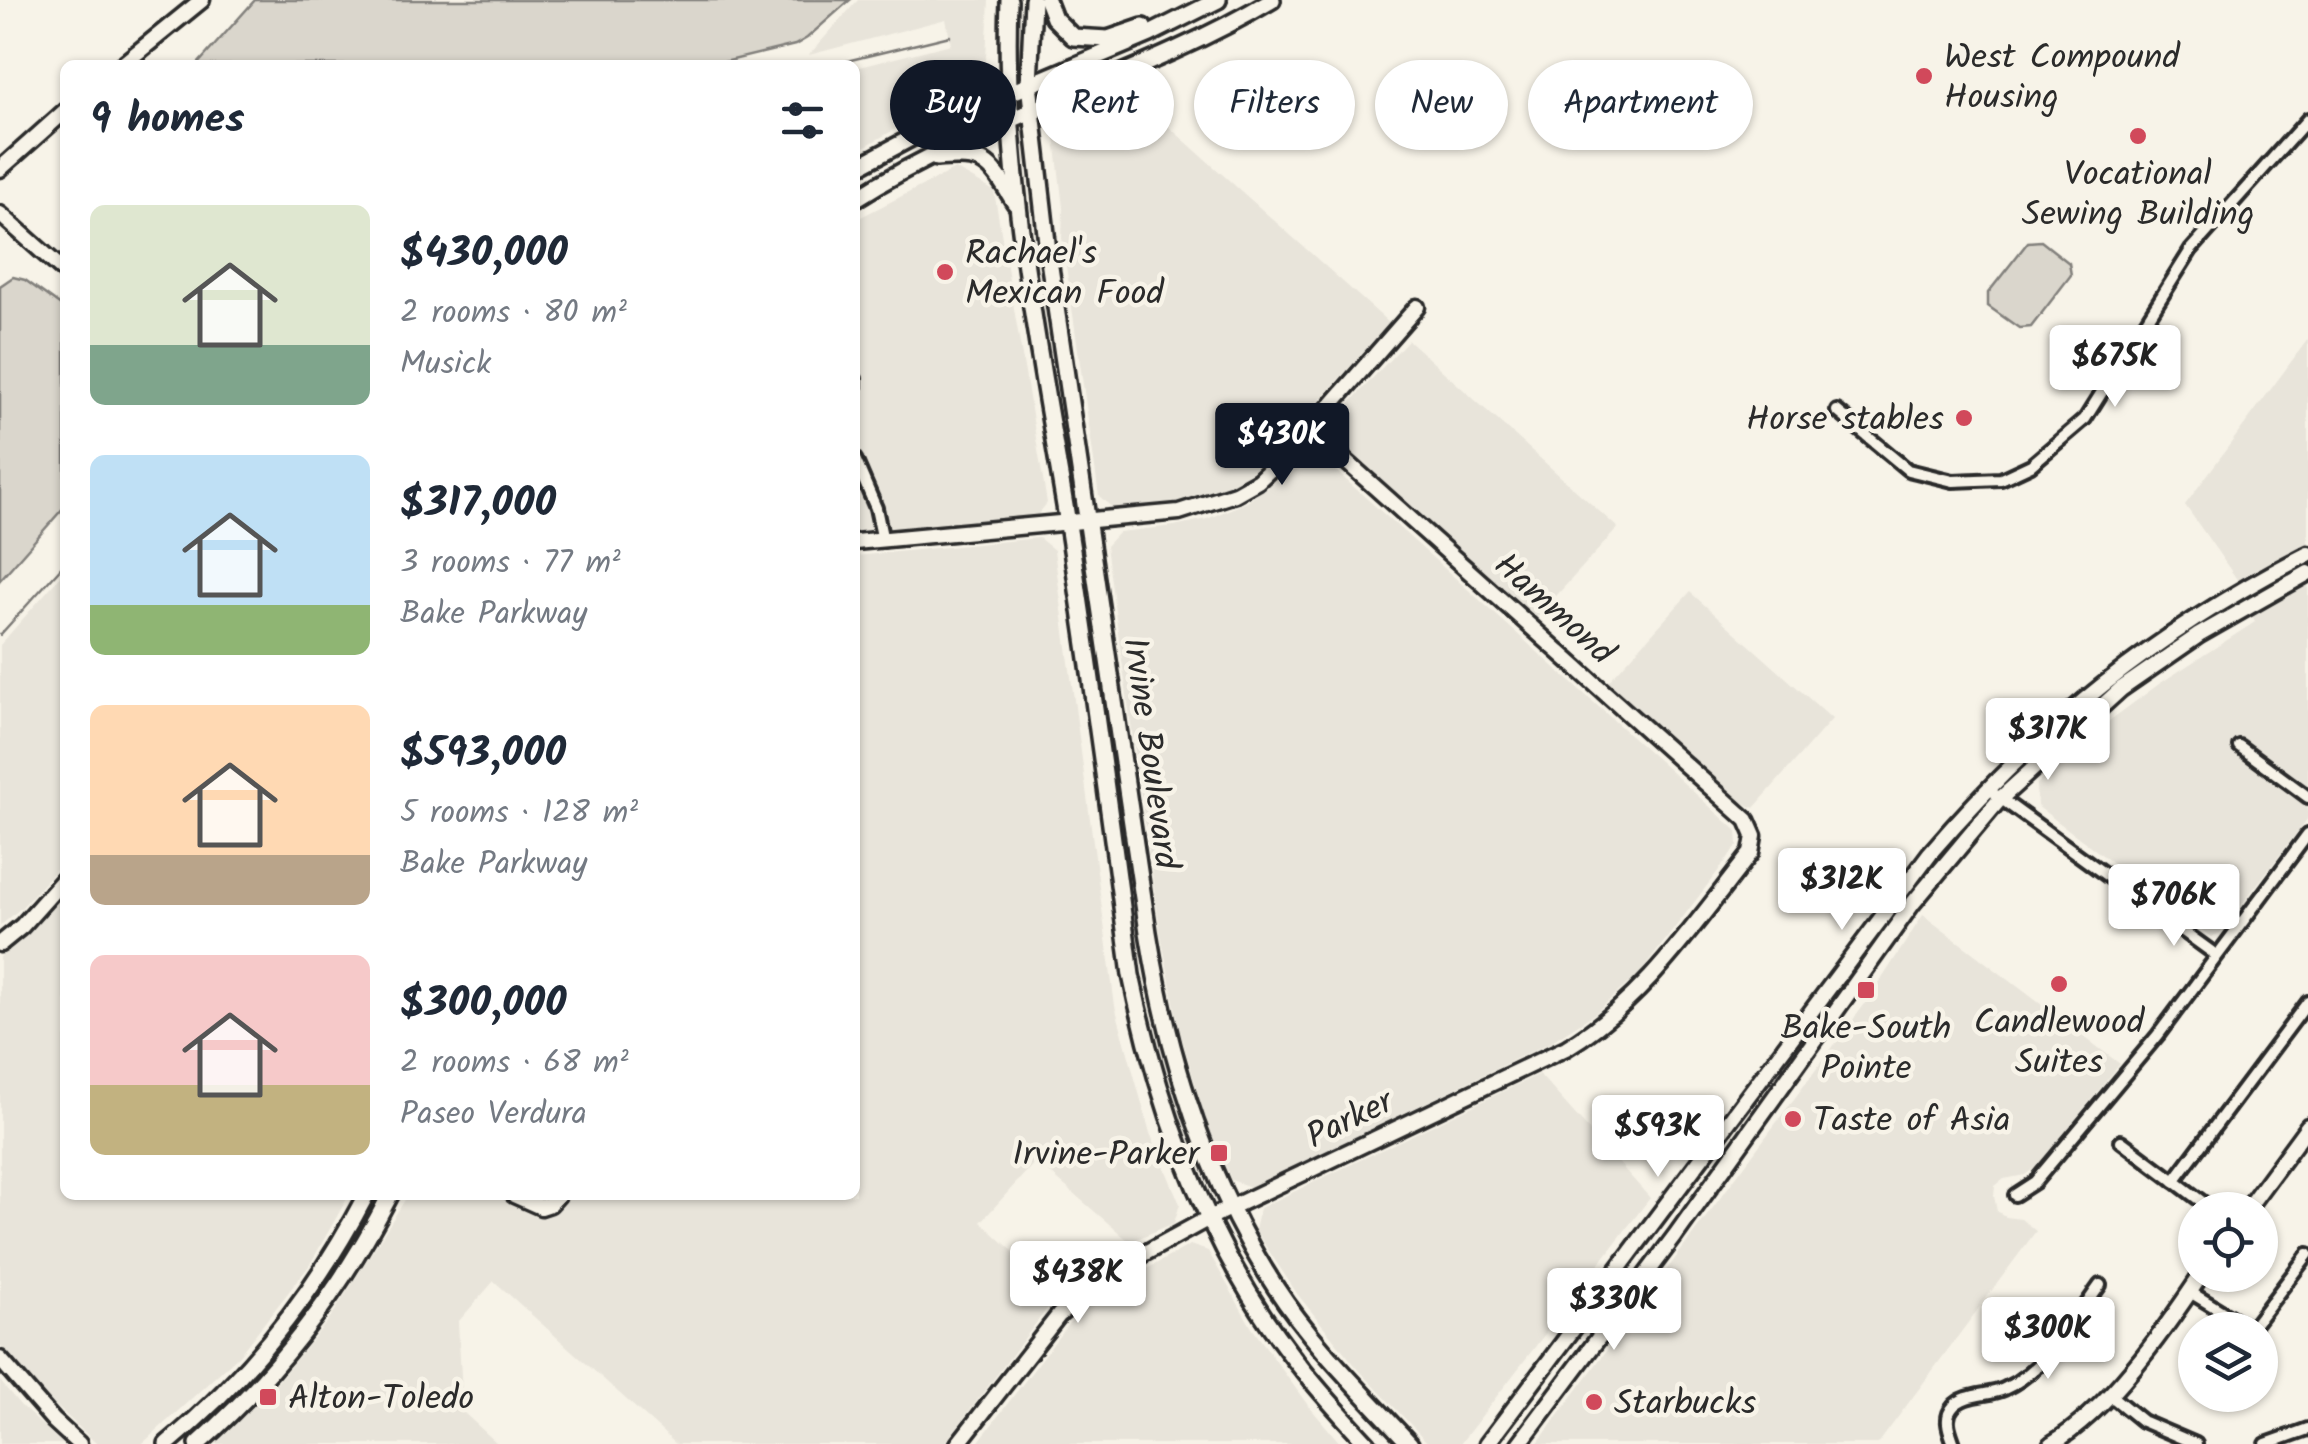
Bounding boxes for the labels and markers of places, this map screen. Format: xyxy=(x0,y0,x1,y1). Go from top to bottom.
place label: West Compound Housing xyxy=(1944,31,2181,127)
marker: West Compound Housing xyxy=(1913,65,1935,87)
marker: Vocational Sewing Building xyxy=(2127,125,2149,147)
place label: Vocational Sewing Building xyxy=(2022,148,2254,244)
place label: Rachael's Mexican Food xyxy=(965,227,1165,323)
marker: Rachael's Mexican Food xyxy=(934,261,956,283)
pin: $675K xyxy=(2045,325,2185,410)
place label: Horse stables xyxy=(1746,393,1944,449)
pin: $430K xyxy=(1212,403,1352,488)
marker: Horse stables xyxy=(1953,407,1975,429)
pin: $317K xyxy=(1978,698,2118,783)
pin: $312K xyxy=(1772,848,1912,933)
pin: $706K xyxy=(2104,864,2244,949)
marker: Candlewood Suites xyxy=(2048,973,2070,995)
marker: Bake-South Pointe xyxy=(1855,979,1877,1001)
place label: Candlewood Suites xyxy=(1974,996,2146,1092)
place label: Bake-South Pointe xyxy=(1781,1002,1951,1098)
place label: Taste of Asia xyxy=(1813,1094,2010,1150)
pin: $593K xyxy=(1588,1095,1728,1180)
marker: Taste of Asia xyxy=(1782,1108,1804,1130)
place label: Irvine-Parker xyxy=(1012,1128,1201,1184)
marker: Irvine-Parker xyxy=(1208,1142,1230,1164)
pin: $438K xyxy=(1008,1241,1148,1326)
pin: $330K xyxy=(1544,1268,1684,1353)
pin: $300K xyxy=(1978,1297,2118,1382)
place label: Alton-Toledo xyxy=(288,1372,474,1428)
place label: Starbucks xyxy=(1614,1377,1756,1433)
marker: Alton-Toledo xyxy=(257,1386,279,1408)
marker: Starbucks xyxy=(1583,1391,1605,1413)

